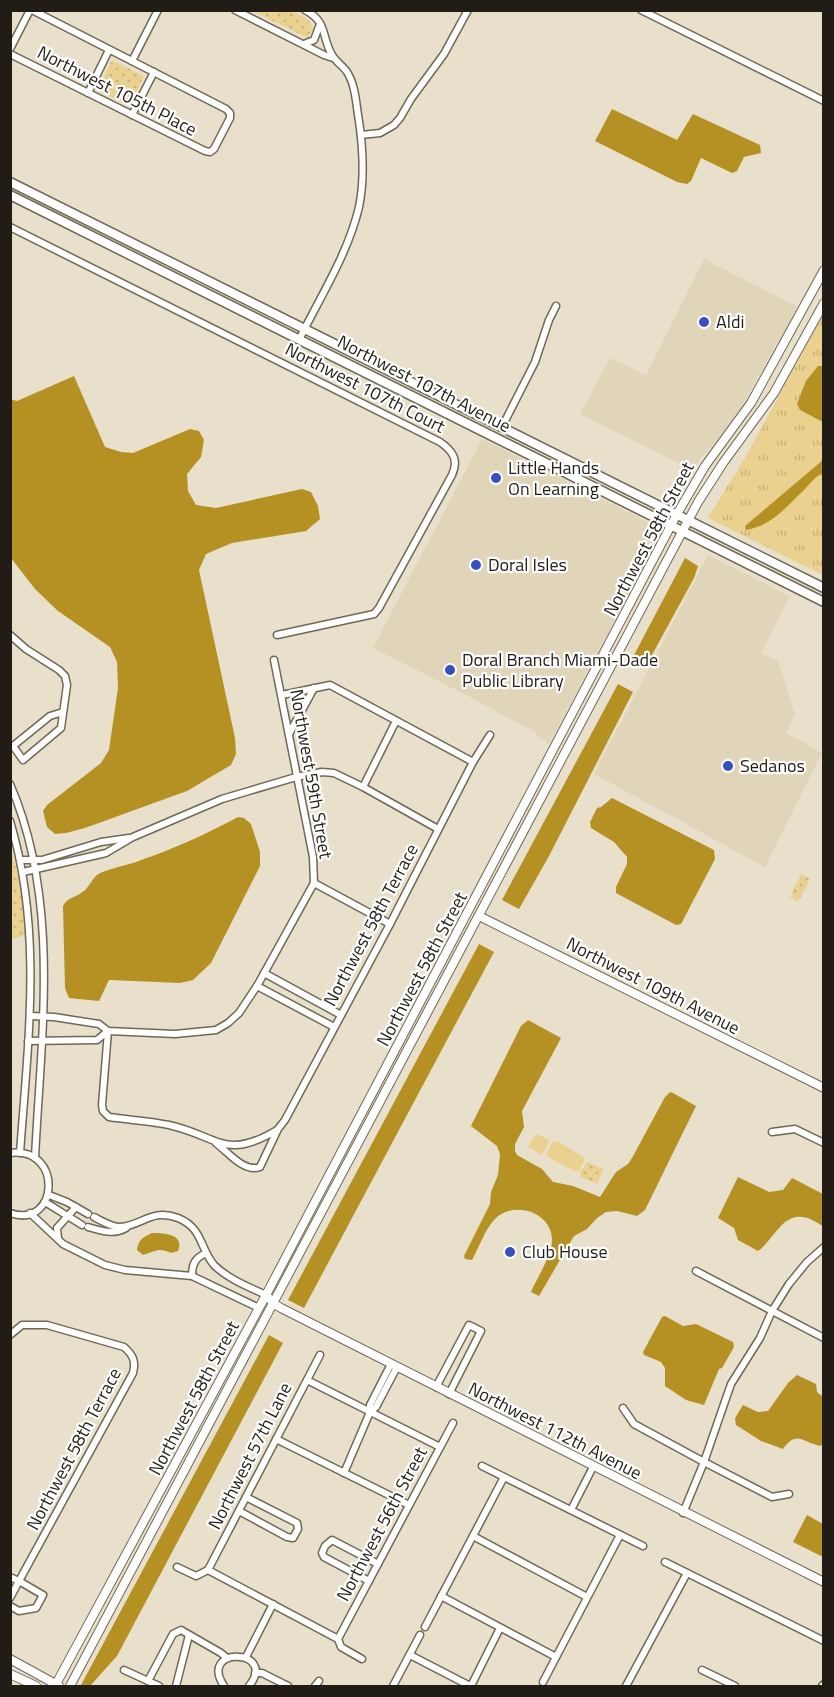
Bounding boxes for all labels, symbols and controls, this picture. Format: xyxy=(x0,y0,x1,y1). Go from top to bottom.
street label: Northwest 105th Place xyxy=(33,39,202,143)
place label: Aldi xyxy=(716,308,744,335)
marker: Aldi xyxy=(697,315,711,329)
street label: Northwest 107th Avenue xyxy=(333,328,516,439)
street label: Northwest 107th Court xyxy=(280,335,451,440)
place label: Little Hands On Learning xyxy=(508,454,599,502)
street label: Northwest 58th Street xyxy=(596,456,701,621)
marker: Little Hands On Learning xyxy=(489,471,503,485)
place label: Doral Isles xyxy=(488,551,567,578)
marker: Doral Isles xyxy=(469,558,483,572)
place label: Doral Branch Miami-Dade Public Library xyxy=(462,646,658,694)
marker: Doral Branch Miami-Dade Public Library xyxy=(443,663,457,677)
street label: Northwest 59th Street xyxy=(283,687,340,861)
place label: Sedanos xyxy=(740,752,805,779)
marker: Sedanos xyxy=(721,759,735,773)
street label: Northwest 58th Terrace xyxy=(316,839,425,1011)
street label: Northwest 58th Street xyxy=(369,886,474,1051)
street label: Northwest 109th Avenue xyxy=(562,930,745,1041)
place label: Club House xyxy=(522,1238,608,1265)
marker: Club House xyxy=(503,1245,517,1259)
street label: Northwest 58th Street xyxy=(141,1315,246,1480)
street label: Northwest 58th Terrace xyxy=(19,1363,128,1535)
street label: Northwest 112th Avenue xyxy=(464,1375,647,1486)
street label: Northwest 57th Lane xyxy=(201,1378,298,1534)
street label: Northwest 56th Street xyxy=(329,1441,434,1606)

